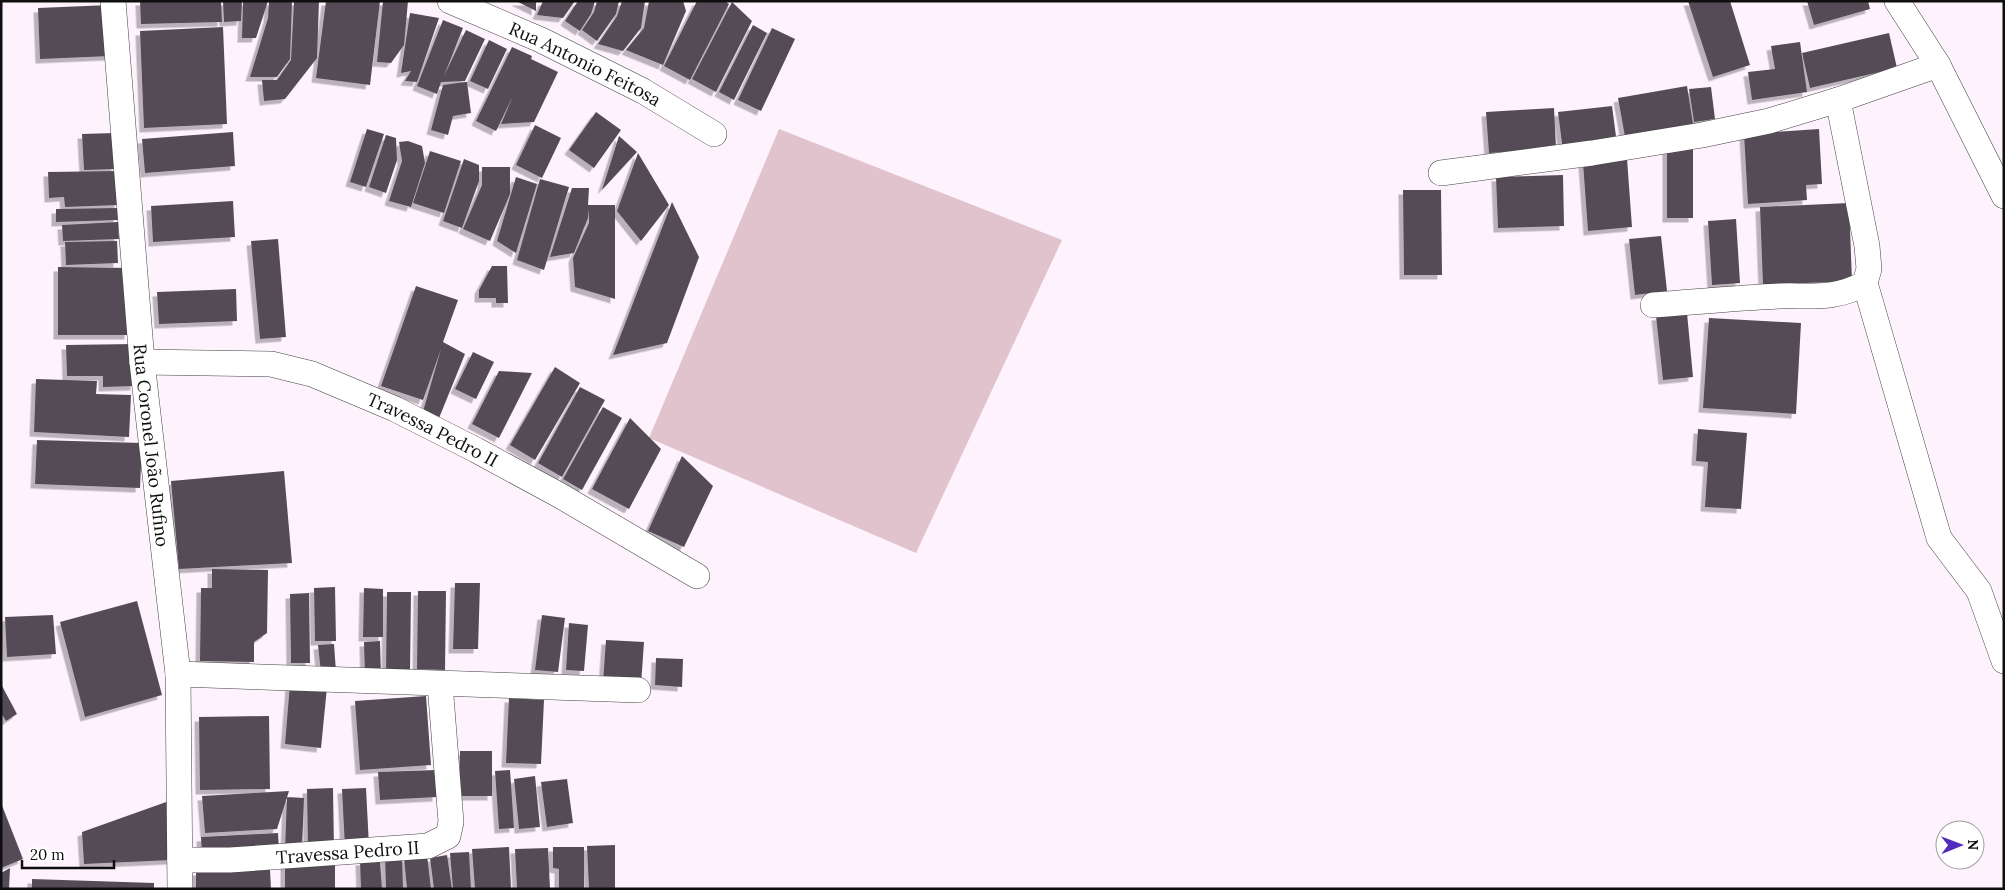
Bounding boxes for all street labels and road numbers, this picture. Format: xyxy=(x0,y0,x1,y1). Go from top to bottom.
street label: Rua Antonio Feitosa xyxy=(506,16,666,111)
street label: Rua Coronel João Rufino xyxy=(129,343,175,548)
street label: Travessa Pedro II xyxy=(364,387,502,471)
street label: Travessa Pedro II xyxy=(275,835,420,868)

